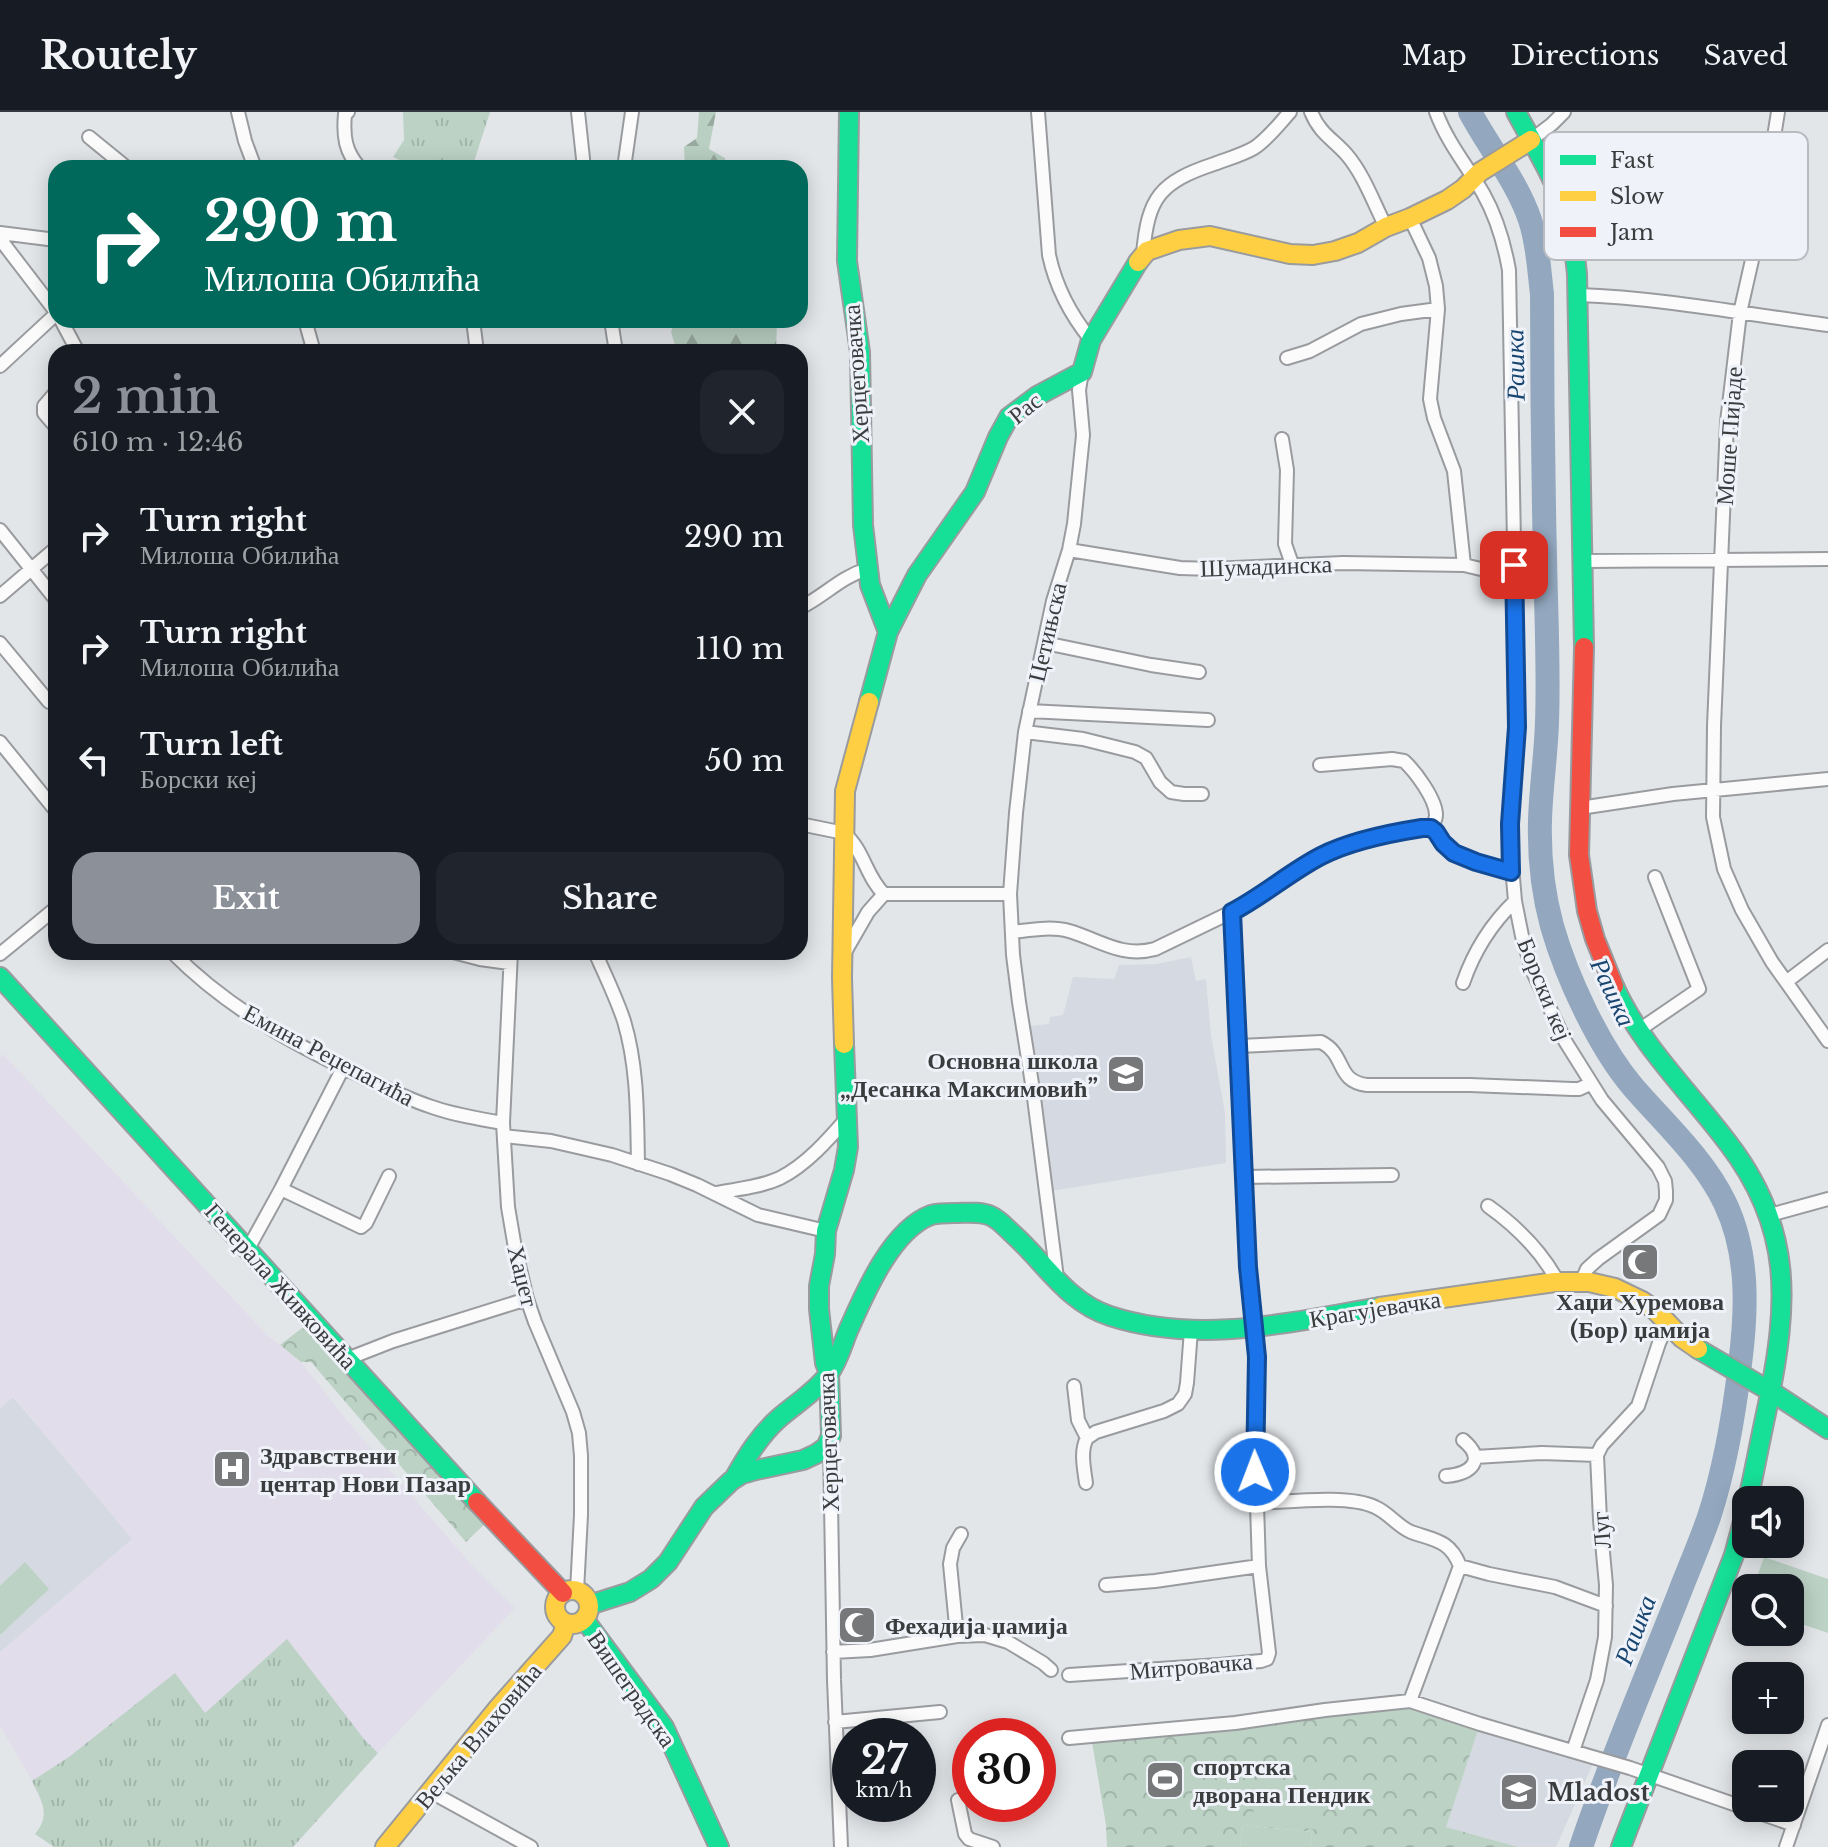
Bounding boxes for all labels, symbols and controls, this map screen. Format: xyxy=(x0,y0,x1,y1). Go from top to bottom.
text: Routely xyxy=(40,32,197,79)
text: Map xyxy=(1402,38,1467,73)
text: Directions xyxy=(1511,38,1660,73)
text: Saved xyxy=(1704,38,1788,73)
legend xyxy=(1544,132,1808,260)
text: Fast xyxy=(1610,147,1655,174)
text: Slow xyxy=(1610,183,1664,210)
text: 290 m xyxy=(204,187,397,256)
icon: right xyxy=(72,192,176,296)
text: Jam xyxy=(1607,219,1654,246)
text: Милоша Обилића xyxy=(204,256,480,301)
street label: Херцеговачка xyxy=(837,303,875,445)
water label: Рашка xyxy=(1498,329,1532,402)
text: 2 min xyxy=(72,366,220,426)
street label: Моше Пијаде xyxy=(1710,366,1748,506)
button: close xyxy=(700,370,784,454)
street label: Рас xyxy=(1002,386,1048,430)
text: 610 m · 12:46 xyxy=(72,426,244,458)
text: Turn right xyxy=(140,502,307,539)
icon: right xyxy=(72,514,116,558)
text: 290 m xyxy=(684,518,784,555)
pin xyxy=(1480,531,1548,599)
text: Милоша Обилића xyxy=(140,539,339,571)
icon: arrive xyxy=(1492,543,1536,587)
street label: Шумадинска xyxy=(1199,549,1333,583)
street label: Цетињска xyxy=(1021,579,1073,685)
text: Turn right xyxy=(140,614,307,651)
icon: right xyxy=(72,626,116,670)
text: 110 m xyxy=(695,630,784,667)
text: Милоша Обилића xyxy=(140,651,339,683)
text: Turn left xyxy=(140,726,283,763)
icon: left xyxy=(72,738,116,782)
text: 50 m xyxy=(705,742,784,779)
text: Борски кеј xyxy=(140,763,257,795)
button: Exit xyxy=(72,852,420,944)
button: Share xyxy=(436,852,784,944)
street label: Борски кеј xyxy=(1511,933,1579,1045)
water label: Рашка xyxy=(1583,952,1643,1031)
street label: Емина Реџепагића xyxy=(239,998,420,1112)
place label: Основна школа „Десанка Максимовић” xyxy=(840,1046,1098,1103)
school or university icon: Основна школа „Десанка Максимовић” xyxy=(1105,1053,1147,1095)
street label: Генерала Живковића xyxy=(199,1197,363,1375)
mosque icon: Хаџи Хуремова (Бор) џамија xyxy=(1619,1241,1661,1283)
street label: Хаџет xyxy=(501,1242,545,1310)
street label: Крагујевачка xyxy=(1307,1284,1443,1334)
place label: Хаџи Хуремова (Бор) џамија xyxy=(1556,1287,1724,1344)
street label: Херцеговачка xyxy=(811,1371,845,1512)
position arrow xyxy=(1213,1430,1297,1514)
place label: Здравствени центар Нови Пазар xyxy=(260,1441,471,1498)
hospital icon: Здравствени центар Нови Пазар xyxy=(211,1448,253,1490)
map controls xyxy=(1732,1486,1804,1822)
button: sound xyxy=(1732,1486,1804,1558)
street label: Луг xyxy=(1585,1510,1617,1550)
button: search xyxy=(1732,1574,1804,1646)
water label: Рашка xyxy=(1607,1591,1663,1670)
mosque icon: Фехадија џамија xyxy=(836,1604,878,1646)
place label: Фехадија џамија xyxy=(885,1611,1068,1640)
street label: Вишеградска xyxy=(581,1625,683,1753)
street label: Митровачка xyxy=(1128,1646,1254,1686)
street label: Вељка Влаховића xyxy=(409,1657,548,1815)
button: + xyxy=(1732,1662,1804,1734)
speed limit sign: 30 xyxy=(952,1718,1056,1822)
text: 27 xyxy=(861,1735,907,1785)
button: − xyxy=(1732,1750,1804,1822)
place label: спортска дворана Пендик xyxy=(1193,1752,1371,1809)
sports icon: спортска дворана Пендик xyxy=(1144,1759,1186,1801)
school or university icon: Mladost xyxy=(1498,1771,1540,1813)
text: km/h xyxy=(856,1778,912,1802)
place label: Mladost xyxy=(1547,1778,1650,1807)

